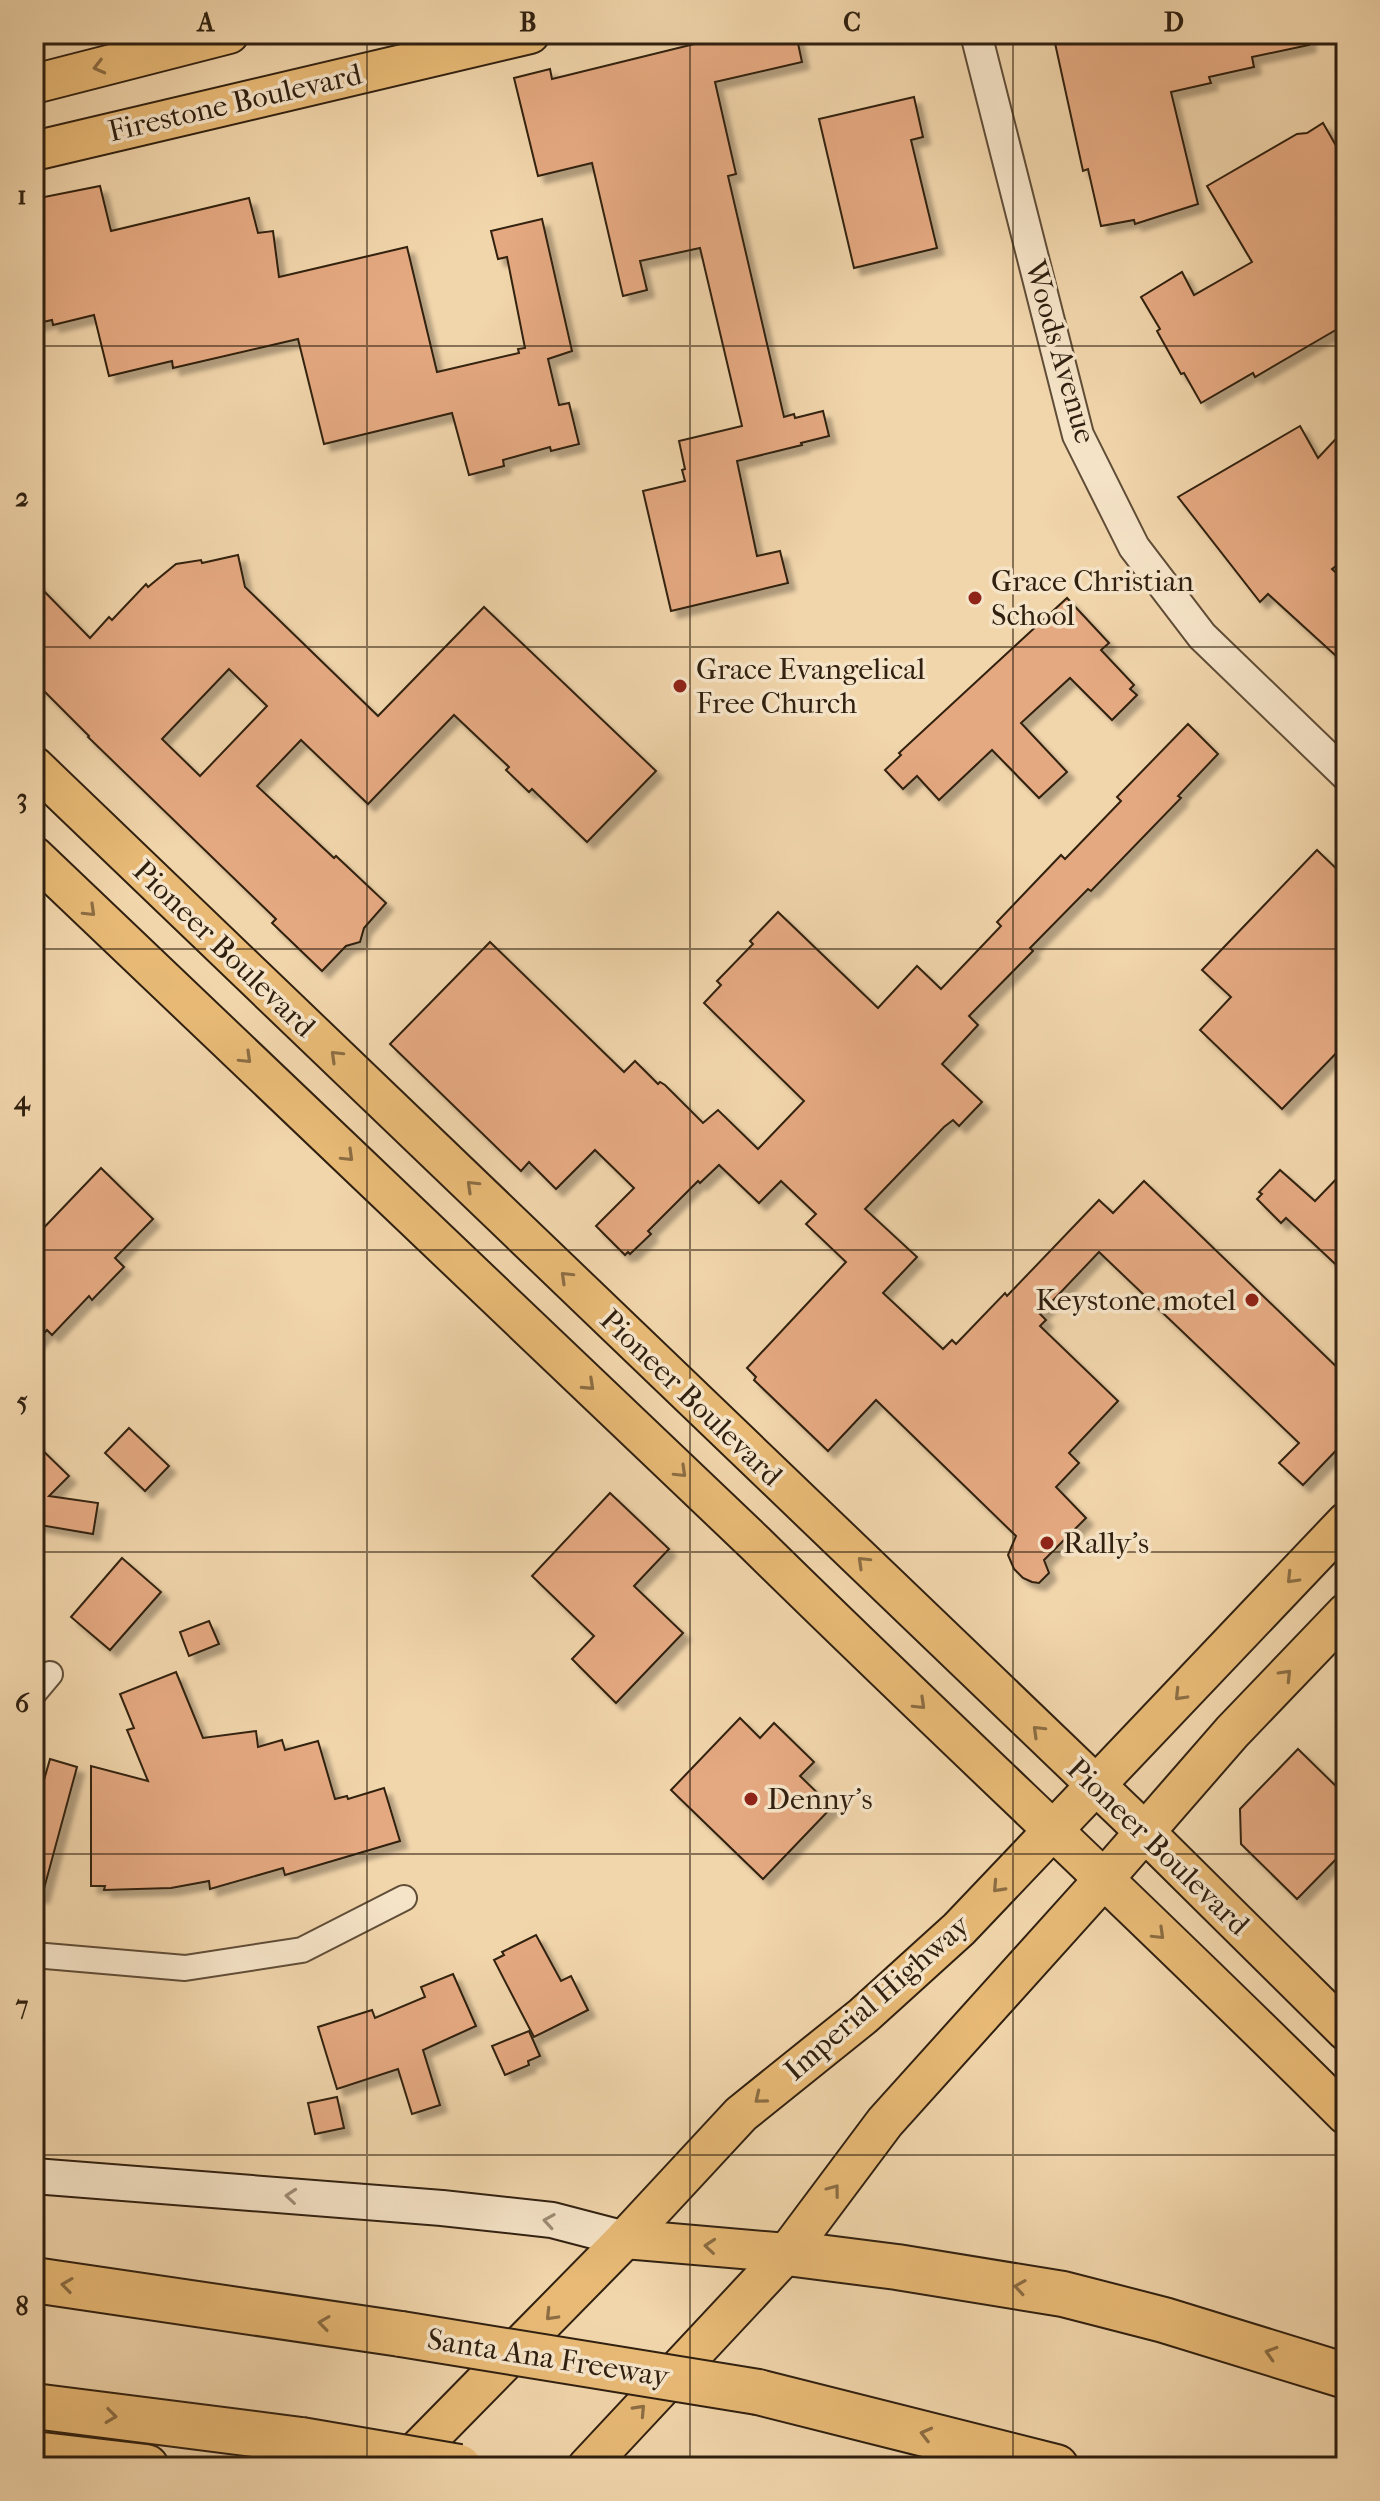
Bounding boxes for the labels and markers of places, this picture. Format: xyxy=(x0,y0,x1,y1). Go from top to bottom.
place label: Grace Christian School xyxy=(991,564,1195,633)
marker: Grace Christian School xyxy=(966,589,984,607)
place label: Grace Evangelical Free Church xyxy=(696,652,925,721)
marker: Grace Evangelical Free Church xyxy=(671,677,689,695)
place label: Keystone motel xyxy=(1035,1283,1236,1318)
marker: Keystone motel xyxy=(1243,1291,1261,1309)
place label: Rally's xyxy=(1063,1526,1149,1561)
marker: Rally's xyxy=(1038,1534,1056,1552)
place label: Denny's xyxy=(767,1782,873,1817)
marker: Denny's xyxy=(742,1790,760,1808)

